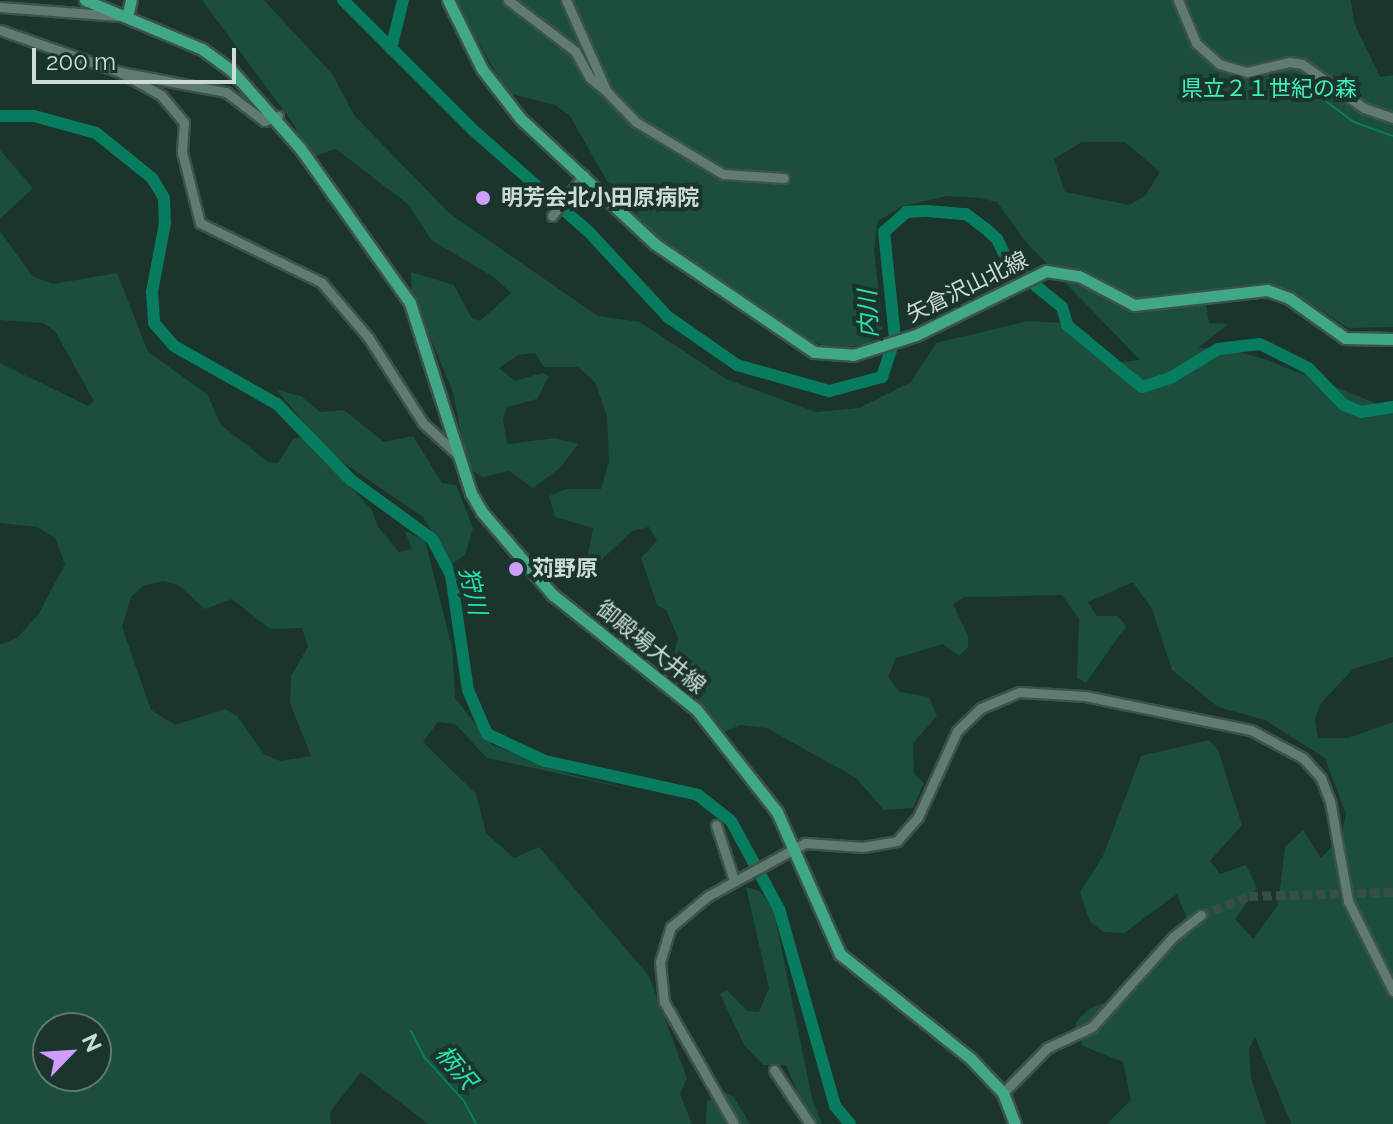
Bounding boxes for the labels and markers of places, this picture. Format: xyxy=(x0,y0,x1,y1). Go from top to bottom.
place label: 明芳会北小田原病院 xyxy=(501,185,699,211)
marker: 明芳会北小田原病院 xyxy=(472,187,494,209)
place label: 苅野原 xyxy=(532,556,598,582)
marker: 苅野原 xyxy=(507,560,525,578)

